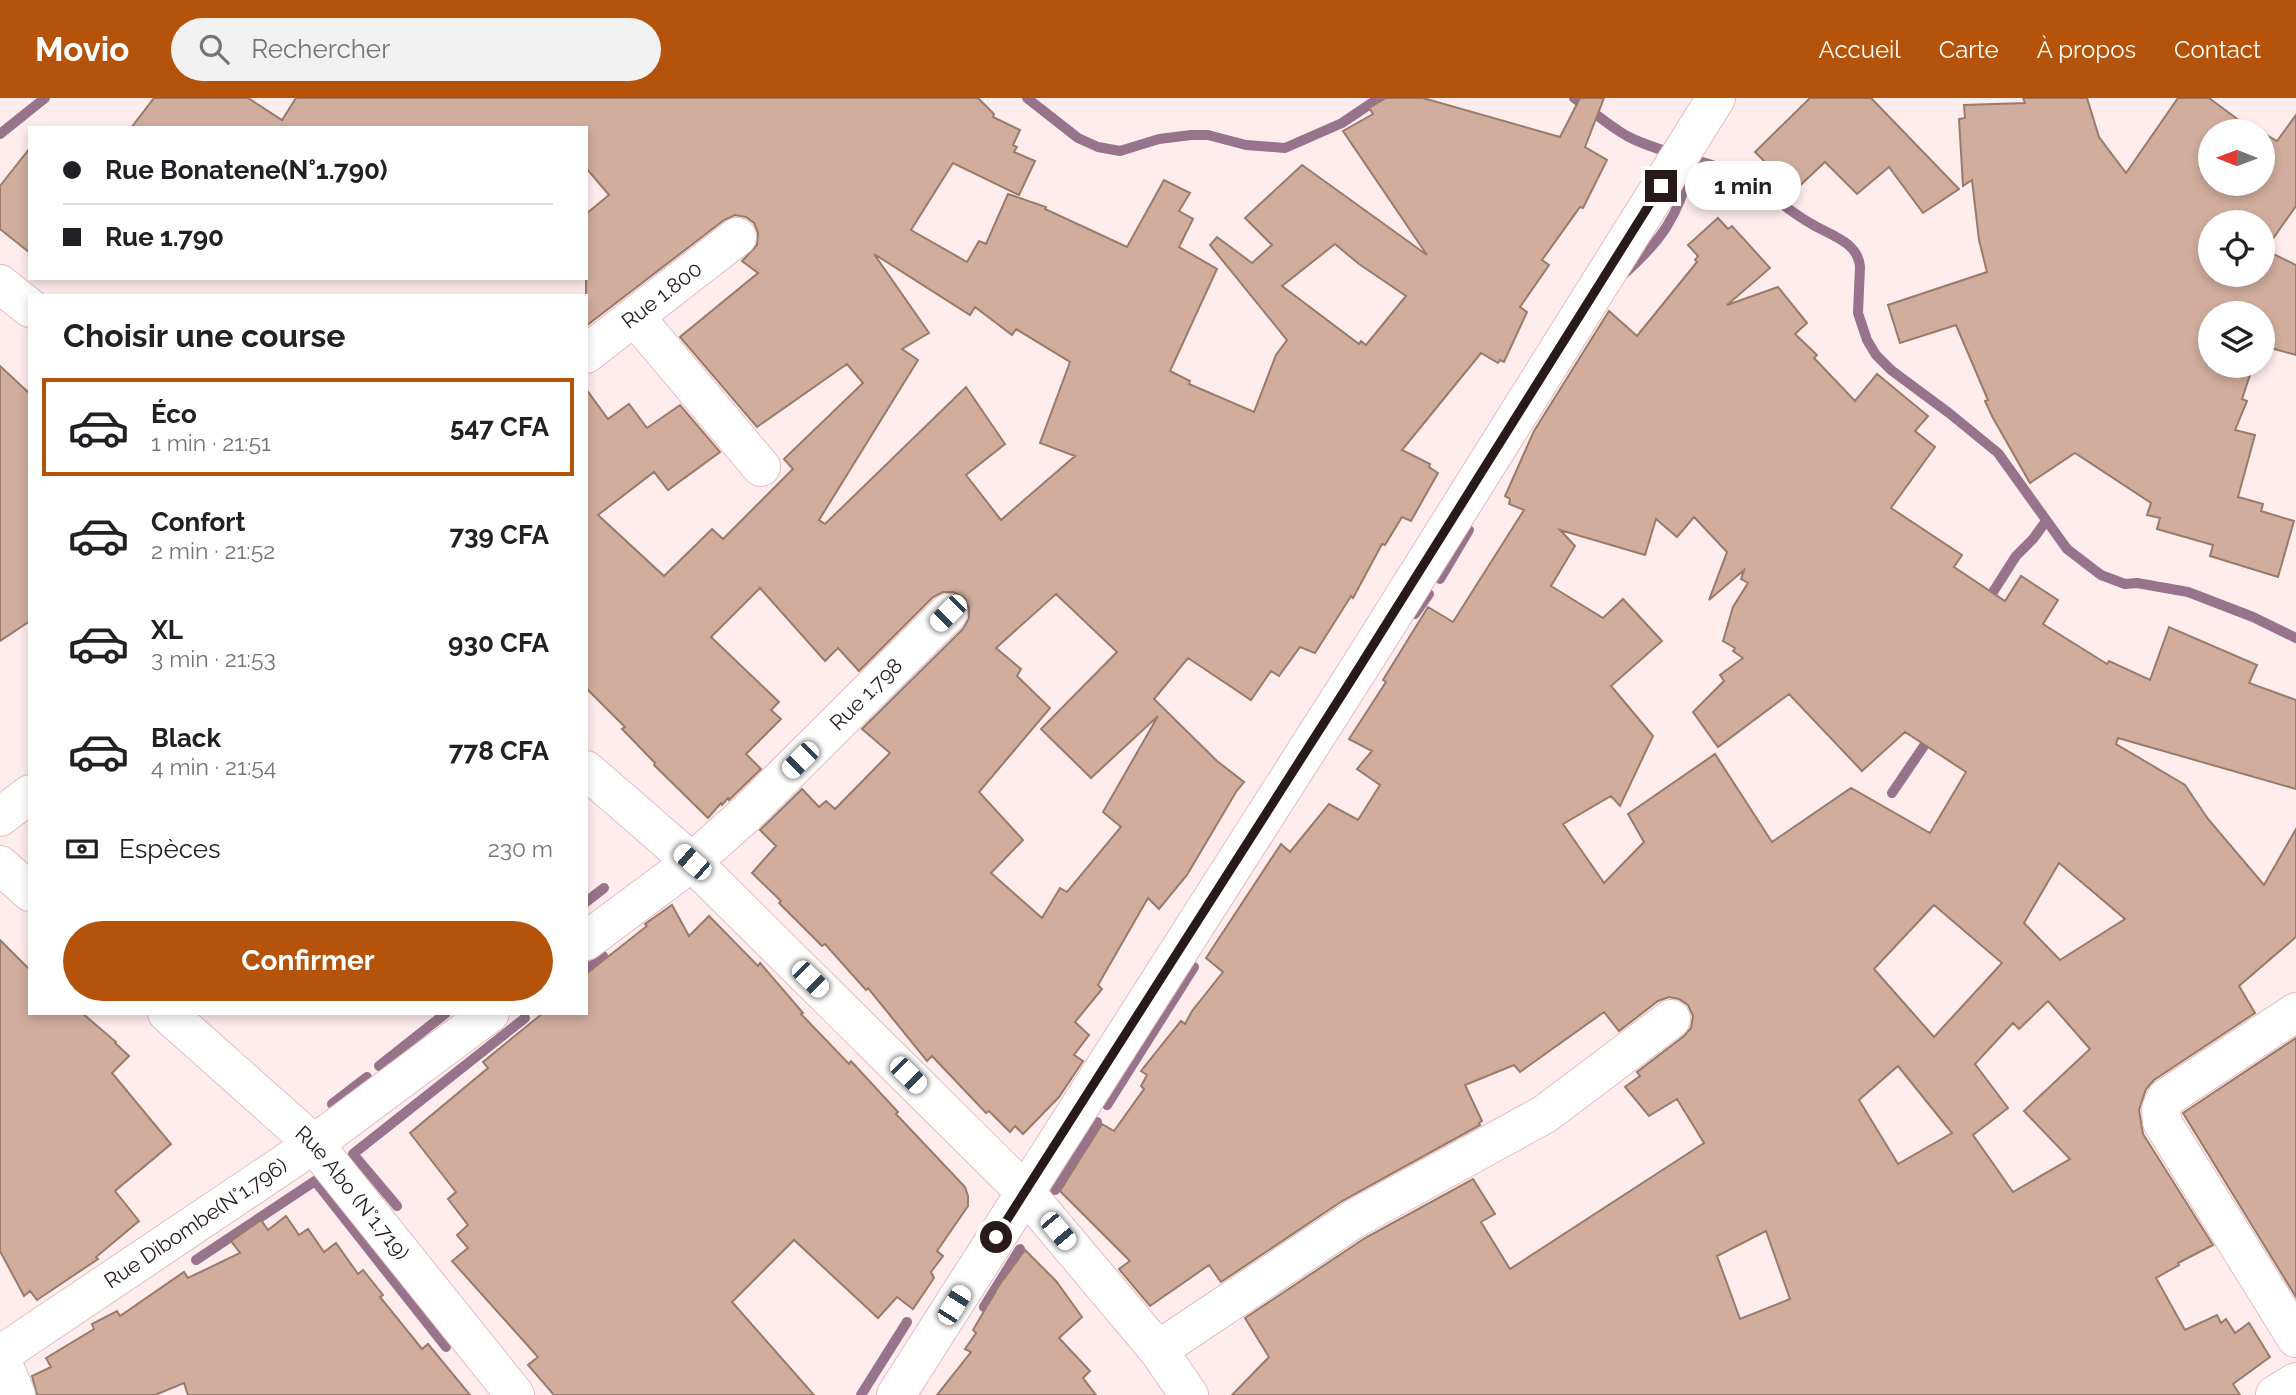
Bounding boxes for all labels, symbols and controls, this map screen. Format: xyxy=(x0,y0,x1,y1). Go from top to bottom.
search box xyxy=(171,18,661,81)
text: Movio xyxy=(35,30,129,69)
icon: search xyxy=(195,30,233,68)
text: Rechercher xyxy=(251,34,390,64)
text: Accueil xyxy=(1819,35,1901,64)
text: Carte xyxy=(1939,35,1999,64)
text: À propos xyxy=(2037,35,2136,64)
text: Contact xyxy=(2174,35,2261,64)
north arrow xyxy=(2198,119,2275,196)
map controls xyxy=(2198,119,2275,378)
text: Rue Bonatene(N°1.790) xyxy=(105,155,388,185)
callout: 1 min xyxy=(1686,162,1801,210)
route end xyxy=(1645,170,1677,202)
text: 1 min xyxy=(1714,172,1772,199)
button: locate xyxy=(2198,210,2275,287)
text: Rue 1.790 xyxy=(105,222,224,252)
street label: Rue 1.800 xyxy=(616,256,707,334)
button: layers xyxy=(2198,301,2275,378)
text: Choisir une course xyxy=(63,317,346,354)
icon: car xyxy=(67,396,130,459)
text: Éco xyxy=(151,399,197,429)
text: 547 CFA xyxy=(450,412,549,442)
text: 1 min · 21:51 xyxy=(151,429,271,456)
icon: car xyxy=(67,504,130,567)
text: Confort xyxy=(151,507,245,537)
text: 739 CFA xyxy=(449,520,549,550)
text: 2 min · 21:52 xyxy=(151,537,275,564)
car xyxy=(926,591,971,635)
icon: car xyxy=(67,612,130,675)
text: XL xyxy=(151,615,183,645)
text: 930 CFA xyxy=(448,628,549,658)
text: 3 min · 21:53 xyxy=(151,645,276,672)
street label: Rue 1.798 xyxy=(824,653,907,735)
icon: car xyxy=(67,720,130,783)
text: Black xyxy=(151,723,221,753)
text: 778 CFA xyxy=(449,736,549,766)
car xyxy=(778,738,823,782)
text: 4 min · 21:54 xyxy=(151,753,276,780)
icon: cash xyxy=(63,830,101,868)
text: Espèces xyxy=(119,834,221,864)
text: 230 m xyxy=(488,835,553,862)
car xyxy=(670,840,715,884)
button: Confirmer xyxy=(63,921,553,1001)
car xyxy=(788,957,833,1001)
car xyxy=(886,1053,931,1097)
street label: Rue Abo (N°1.719) xyxy=(290,1120,415,1265)
street label: Rue Dibombe(N°1.796) xyxy=(99,1153,292,1293)
car xyxy=(1037,1208,1080,1254)
route start xyxy=(980,1221,1012,1253)
car xyxy=(934,1282,975,1328)

